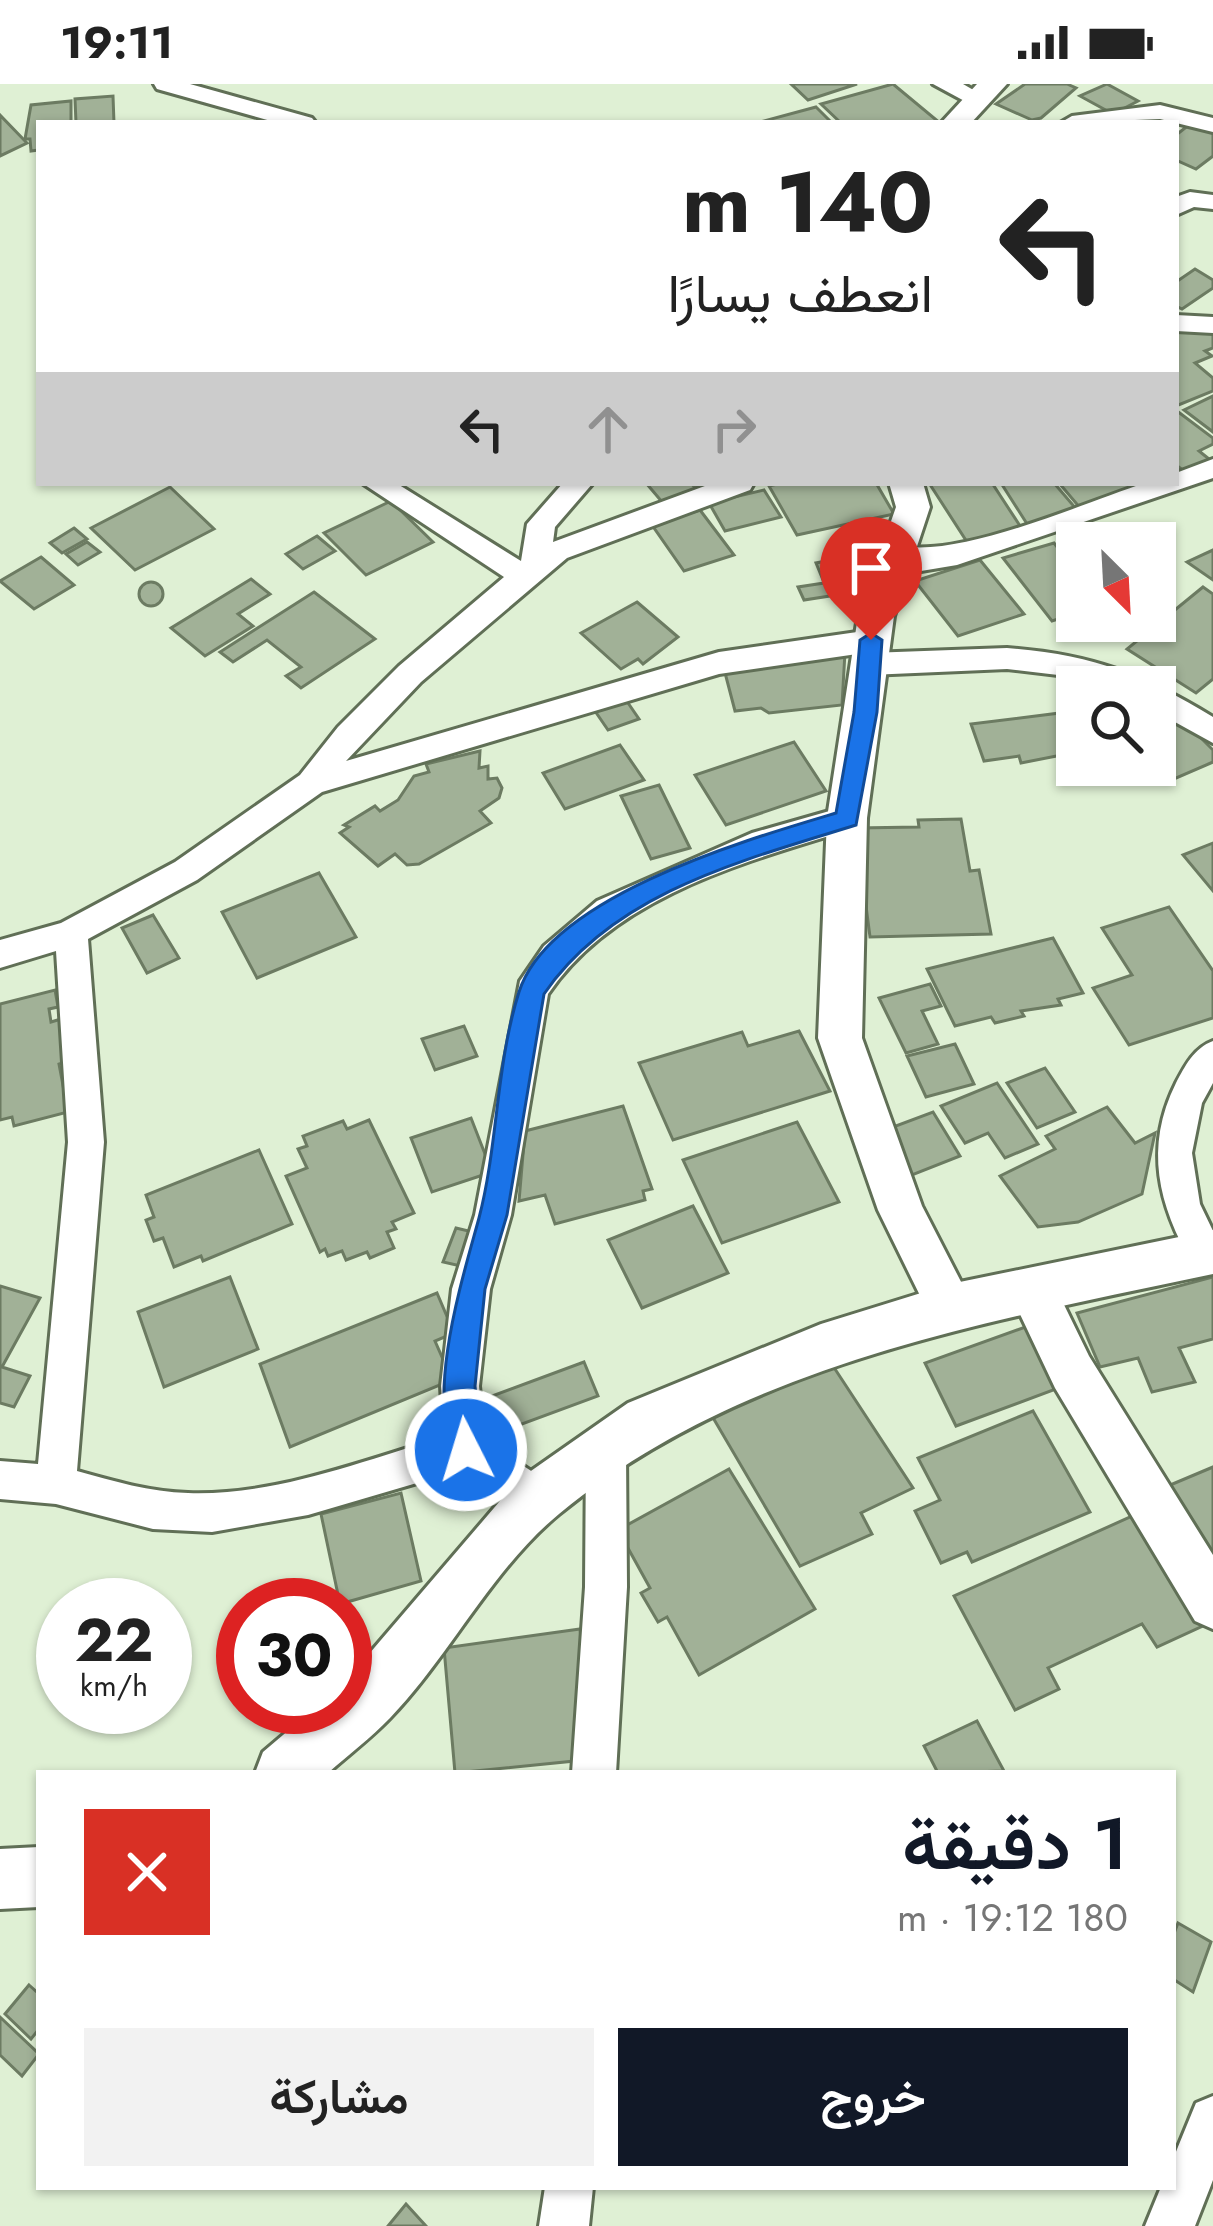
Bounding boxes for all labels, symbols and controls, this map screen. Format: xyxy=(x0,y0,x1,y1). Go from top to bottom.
text: 19:11 xyxy=(60,10,173,75)
text: 140 m xyxy=(682,142,933,264)
icon: left xyxy=(975,168,1131,324)
text: انعطف يسارًا xyxy=(667,254,933,332)
icon: left xyxy=(449,396,515,462)
icon: ahead xyxy=(575,396,641,462)
icon: right xyxy=(701,396,767,462)
pin xyxy=(820,517,922,640)
north arrow xyxy=(1056,522,1176,642)
map controls xyxy=(1056,522,1176,786)
icon: arrive xyxy=(838,535,904,601)
button: search xyxy=(1056,666,1176,786)
position arrow xyxy=(403,1387,529,1513)
speed limit sign: 30 xyxy=(216,1578,372,1734)
text: 22 xyxy=(75,1597,153,1684)
text: km/h xyxy=(80,1664,148,1707)
text: 1 دقيقة xyxy=(902,1792,1128,1896)
button: close xyxy=(84,1809,210,1935)
text: 180 m · 19:12 xyxy=(897,1889,1128,1946)
button: مشاركة xyxy=(84,2028,594,2166)
button: خروج xyxy=(618,2028,1128,2166)

